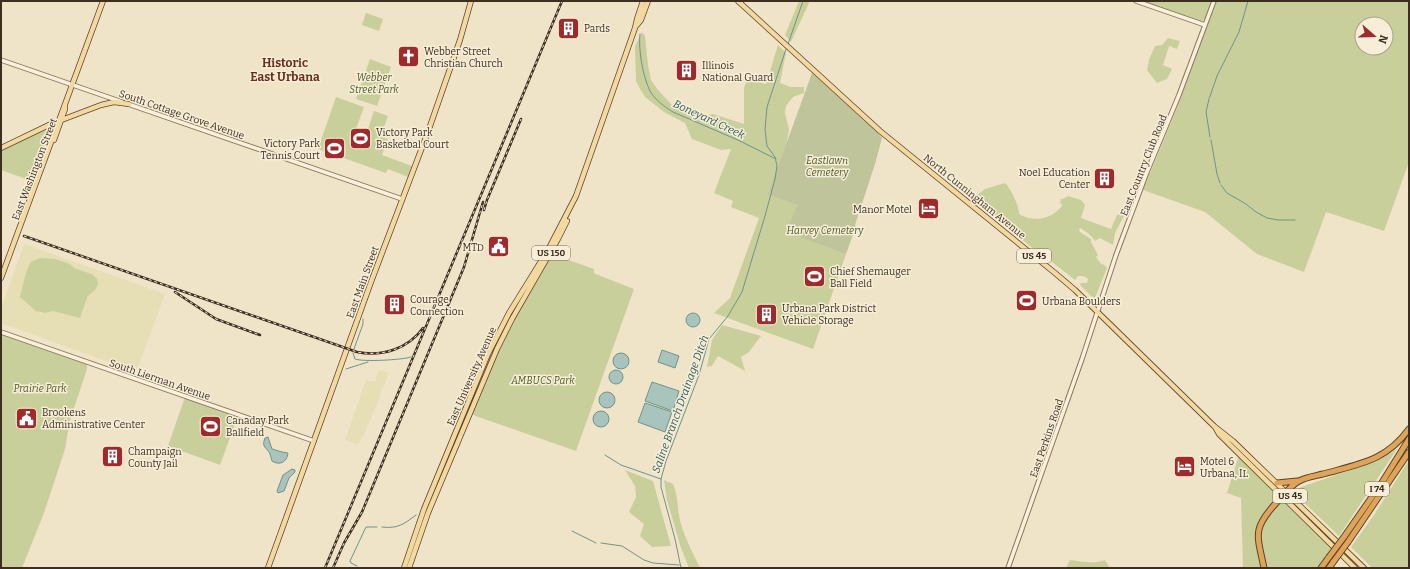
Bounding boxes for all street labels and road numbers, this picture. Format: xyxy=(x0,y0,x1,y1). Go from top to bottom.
street label: South Cottage Grove Avenue xyxy=(117,88,246,142)
street label: East Country Club Road xyxy=(1118,113,1170,218)
street label: East Washington Street xyxy=(10,116,60,222)
street label: North Cunningham Avenue xyxy=(921,152,1028,242)
street label: East Main Street xyxy=(344,244,382,320)
road number: US 150 xyxy=(532,246,570,260)
road number: US 45 xyxy=(1017,249,1051,263)
street label: East University Avenue xyxy=(445,325,499,428)
street label: South Lierman Avenue xyxy=(108,357,212,403)
street label: East Perkins Road xyxy=(1028,397,1066,479)
road number: I 74 xyxy=(1365,482,1389,496)
road number: US 45 xyxy=(1273,489,1307,503)

